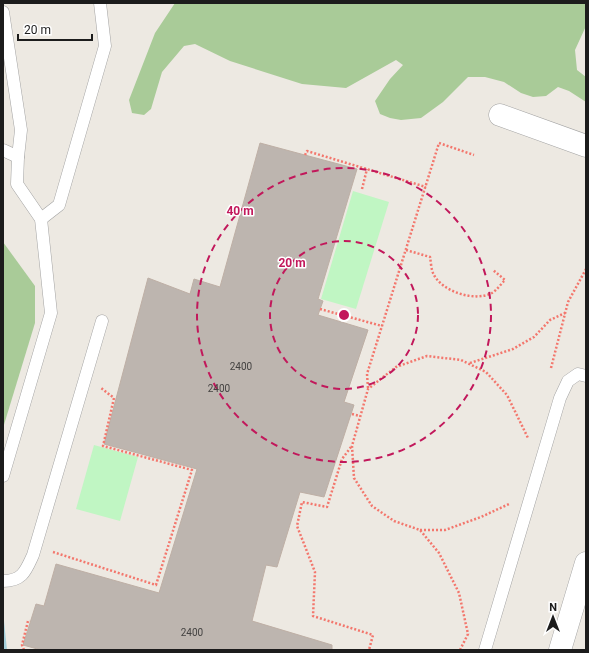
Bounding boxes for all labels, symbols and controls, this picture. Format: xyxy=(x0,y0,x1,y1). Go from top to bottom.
scale bar xyxy=(18,16,92,42)
text: 20 m xyxy=(24,23,51,37)
text: 40 m xyxy=(226,204,254,218)
text: 20 m xyxy=(278,256,306,270)
centre of rings xyxy=(337,308,351,322)
house number: 2400 xyxy=(230,361,253,372)
house number: 2400 xyxy=(208,383,231,394)
north arrow xyxy=(533,597,573,637)
text: N xyxy=(549,601,557,614)
house number: 2400 xyxy=(181,627,204,638)

